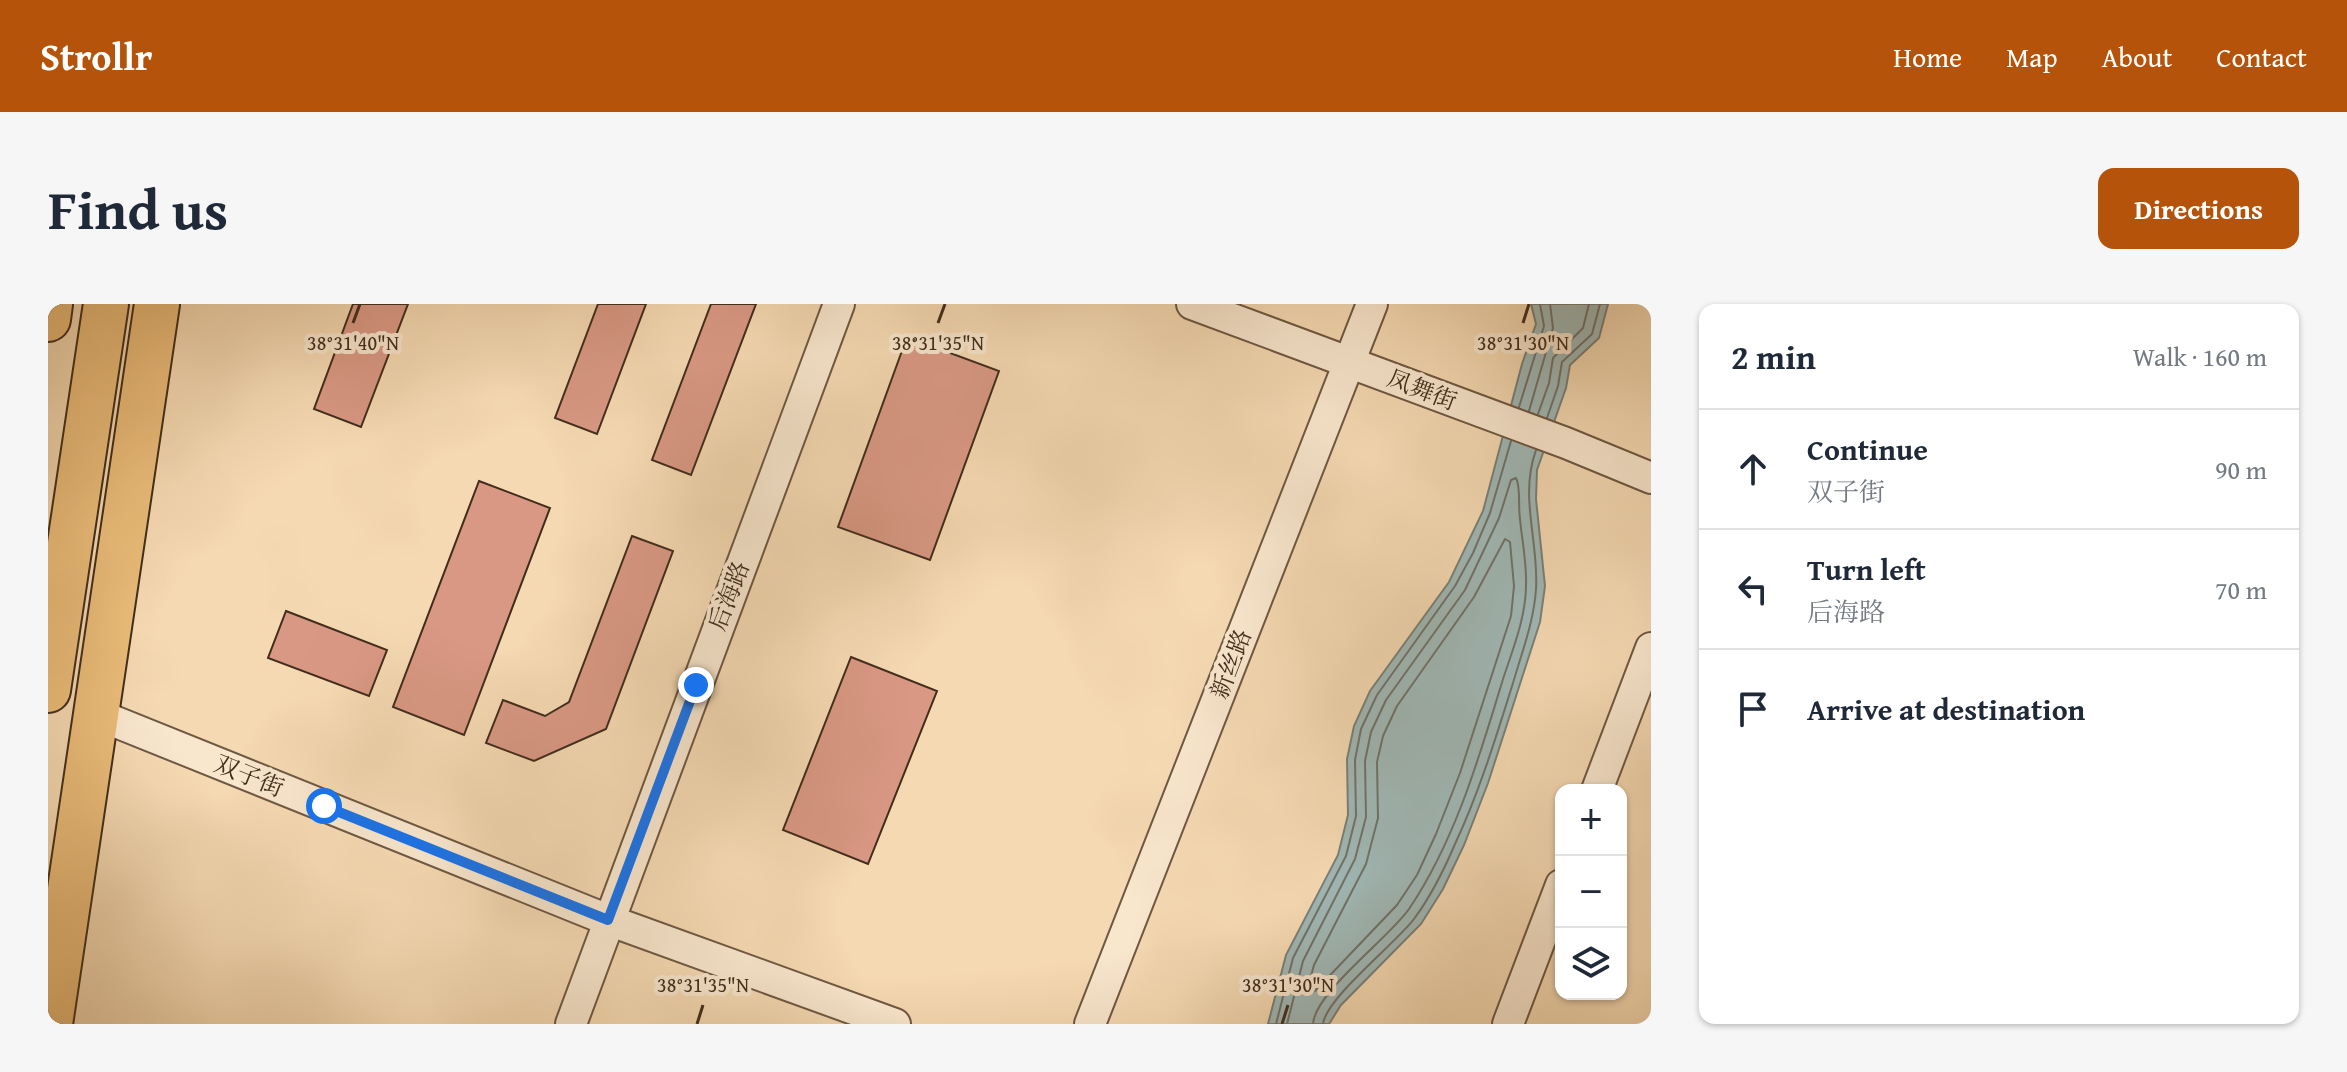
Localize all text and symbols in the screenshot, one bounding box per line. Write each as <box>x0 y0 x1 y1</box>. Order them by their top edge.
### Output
text: Strollr <box>40 28 152 84</box>
text: Home <box>1893 36 1962 77</box>
text: Map <box>2006 36 2058 77</box>
text: About <box>2102 36 2172 77</box>
text: Contact <box>2216 36 2307 77</box>
text: Find us <box>48 167 228 250</box>
button: Directions <box>2098 168 2299 249</box>
text: 38°31'40"N <box>307 328 399 357</box>
text: 38°31'35"N <box>892 328 984 357</box>
text: 38°31'30"N <box>1477 328 1569 357</box>
text: 2 min <box>1731 332 1816 381</box>
text: Walk · 160 m <box>2133 337 2267 376</box>
street label: 凤舞街 <box>1382 360 1462 419</box>
text: Continue <box>1807 427 1928 471</box>
icon: ahead <box>1731 447 1775 491</box>
text: 90 m <box>2215 450 2267 489</box>
text: 双子街 <box>1807 472 1885 511</box>
text: Turn left <box>1807 547 1926 591</box>
street label: 后海路 <box>699 556 758 636</box>
icon: left <box>1731 567 1775 611</box>
text: 70 m <box>2215 570 2267 609</box>
text: 后海路 <box>1807 592 1885 631</box>
street label: 新丝路 <box>1201 624 1260 704</box>
route end <box>678 667 714 703</box>
icon: arrive <box>1731 687 1775 731</box>
text: Arrive at destination <box>1807 687 2085 731</box>
street label: 双子街 <box>209 746 289 805</box>
map controls <box>1555 784 1627 1000</box>
button: + <box>1555 784 1627 856</box>
route start <box>306 788 342 824</box>
button: − <box>1555 856 1627 928</box>
button: layers <box>1555 928 1627 1000</box>
text: 38°31'35"N <box>657 970 749 999</box>
text: 38°31'30"N <box>1242 970 1334 999</box>

